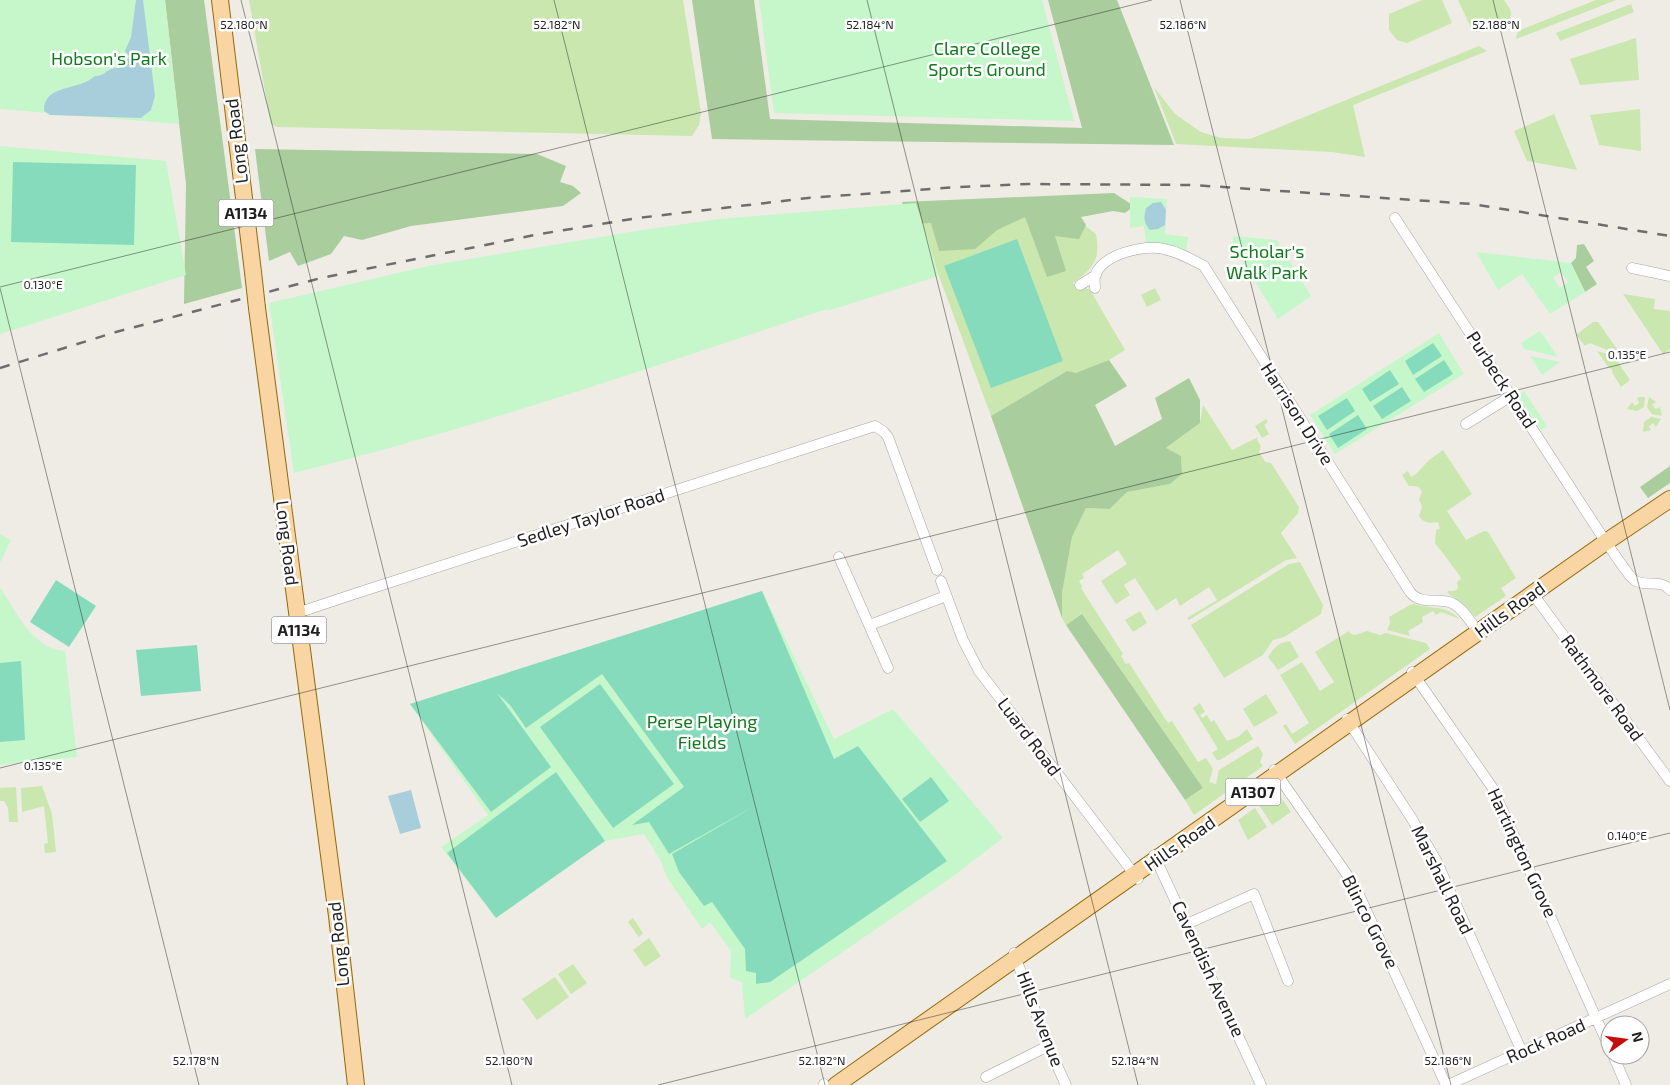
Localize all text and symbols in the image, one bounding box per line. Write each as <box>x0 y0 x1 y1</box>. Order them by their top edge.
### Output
text: 52.180°N <box>220 17 268 31</box>
text: 52.182°N <box>533 17 581 31</box>
text: 52.184°N <box>846 17 894 31</box>
text: 52.186°N <box>1159 17 1207 31</box>
text: 52.188°N <box>1472 17 1520 31</box>
park label: Clare College Sports Ground <box>928 37 1046 80</box>
park label: Hobson's Park <box>51 47 167 69</box>
street label: Long Road <box>220 97 252 185</box>
road number: A1134 <box>218 200 274 227</box>
park label: Scholar's Walk Park <box>1226 240 1308 283</box>
text: 0.130°E <box>23 277 63 291</box>
street label: Purbeck Road <box>1462 327 1541 432</box>
text: 0.135°E <box>1608 347 1646 361</box>
street label: Harrison Drive <box>1257 358 1339 469</box>
street label: Sedley Taylor Road <box>514 483 667 551</box>
street label: Long Road <box>272 499 304 587</box>
street label: Hills Road <box>1470 576 1549 642</box>
road number: A1134 <box>272 616 326 644</box>
street label: Rathmore Road <box>1557 630 1649 745</box>
street label: Luard Road <box>993 693 1066 780</box>
park label: Perse Playing Fields <box>647 710 757 753</box>
text: 0.135°E <box>24 758 62 772</box>
road number: A1307 <box>1226 779 1280 806</box>
street label: Hartington Grove <box>1483 784 1562 921</box>
street label: Hills Road <box>1140 811 1219 876</box>
street label: Marshall Road <box>1407 822 1479 937</box>
text: 0.140°E <box>1607 828 1647 842</box>
street label: Blinco Grove <box>1338 871 1404 972</box>
street label: Cavendish Avenue <box>1168 897 1250 1040</box>
street label: Long Road <box>323 900 353 988</box>
street label: Hills Avenue <box>1013 968 1069 1069</box>
street label: Rock Road <box>1503 1013 1589 1067</box>
north arrow <box>1600 1015 1650 1065</box>
text: N <box>1629 1030 1648 1044</box>
text: 52.178°N <box>173 1053 219 1067</box>
text: 52.180°N <box>485 1053 533 1067</box>
text: 52.182°N <box>798 1053 846 1067</box>
text: 52.184°N <box>1111 1053 1159 1067</box>
text: 52.186°N <box>1424 1053 1472 1067</box>

